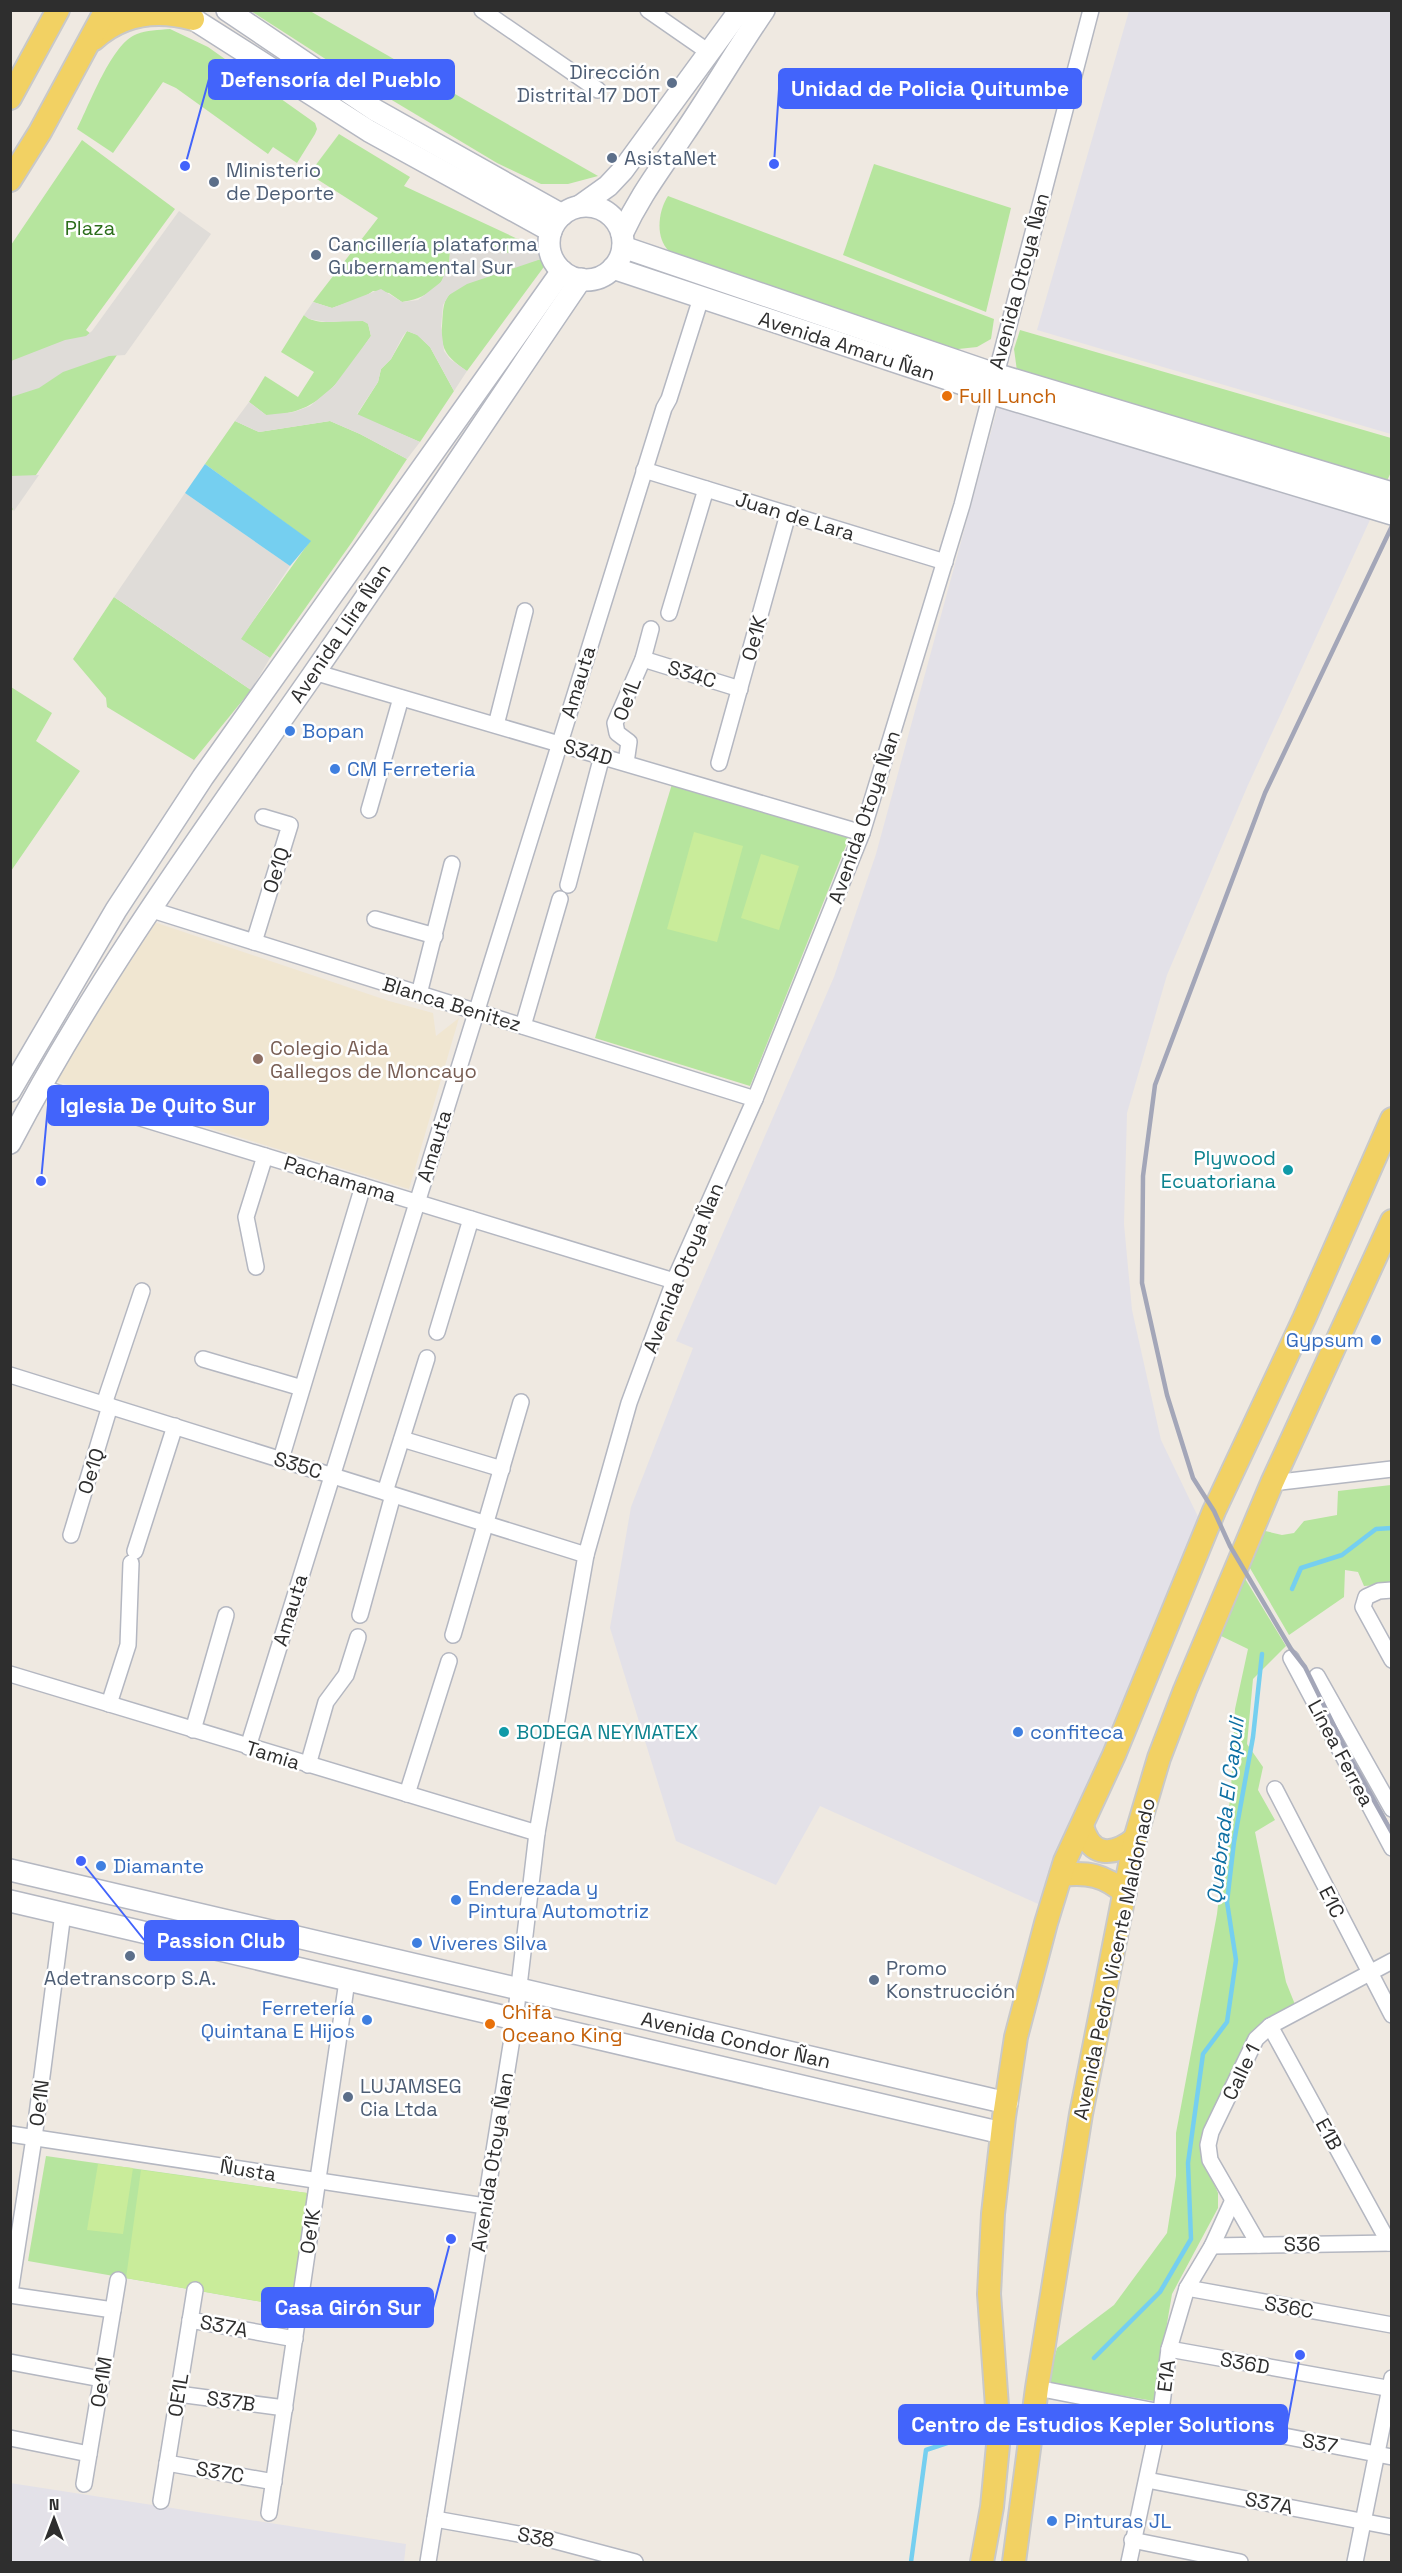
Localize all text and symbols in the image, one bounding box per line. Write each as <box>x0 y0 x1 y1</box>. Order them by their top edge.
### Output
place label: Dirección Distrital 17 DOT <box>517 59 660 108</box>
callout: Defensoría del Pueblo <box>209 60 454 99</box>
text: Defensoría del Pueblo <box>221 66 441 93</box>
callout: Unidad de Policia Quitumbe <box>779 69 1081 108</box>
text: Unidad de Policia Quitumbe <box>791 75 1069 102</box>
marker: Dirección Distrital 17 DOT <box>665 76 679 90</box>
place label: AsistaNet <box>624 145 717 171</box>
marker: AsistaNet <box>605 151 619 165</box>
place label: Ministerio de Deporte <box>226 157 334 206</box>
marker: Ministerio de Deporte <box>207 175 221 189</box>
street label: Avenida Otoya Ñan <box>983 190 1055 372</box>
park label: Plaza <box>65 215 115 241</box>
place label: Cancillería plataforma Gubernamental Sur <box>328 231 538 280</box>
marker: Cancillería plataforma Gubernamental Sur <box>309 248 323 262</box>
street label: Avenida Amaru Ñan <box>755 305 939 387</box>
place label: Full Lunch <box>959 383 1057 409</box>
marker: Full Lunch <box>940 389 954 403</box>
street label: Juan de Lara <box>732 486 858 546</box>
street label: Avenida Llira Ñan <box>284 558 396 708</box>
street label: Oe1K <box>736 613 772 663</box>
street label: Amauta <box>555 643 601 721</box>
street label: S34C <box>664 654 720 694</box>
street label: Oe1L <box>607 673 647 724</box>
place label: Bopan <box>302 718 364 744</box>
marker: Bopan <box>283 724 297 738</box>
street label: Avenida Otoya Ñan <box>822 727 906 907</box>
street label: S34D <box>560 733 616 771</box>
place label: CM Ferreteria <box>347 756 476 782</box>
marker: CM Ferreteria <box>328 762 342 776</box>
street label: Oe1Q <box>257 844 295 896</box>
street label: Blanca Benitez <box>380 971 524 1037</box>
place label: Colegio Aida Gallegos de Moncayo <box>270 1035 477 1084</box>
marker: Colegio Aida Gallegos de Moncayo <box>251 1052 265 1066</box>
callout: Iglesia De Quito Sur <box>48 1086 268 1125</box>
text: Iglesia De Quito Sur <box>60 1092 256 1119</box>
street label: Amauta <box>411 1107 457 1185</box>
place label: Plywood Ecuatoriana <box>1161 1145 1276 1194</box>
street label: Pachamama <box>281 1150 399 1208</box>
marker: Plywood Ecuatoriana <box>1281 1163 1295 1177</box>
street label: Avenida Otoya Ñan <box>637 1179 729 1357</box>
place label: Gypsum <box>1286 1327 1364 1353</box>
marker: Gypsum <box>1369 1333 1383 1347</box>
street label: Oe1Q <box>72 1445 110 1497</box>
street label: S35C <box>271 1445 325 1485</box>
street label: Amauta <box>267 1571 313 1649</box>
street label: Línea Ferrea <box>1302 1695 1380 1811</box>
water label: Quebrada El Capuli <box>1200 1713 1250 1906</box>
place label: BODEGA NEYMATEX <box>516 1719 698 1745</box>
place label: confiteca <box>1030 1719 1124 1745</box>
marker: BODEGA NEYMATEX <box>497 1725 511 1739</box>
marker: confiteca <box>1011 1725 1025 1739</box>
street label: Tamia <box>243 1735 303 1775</box>
street label: Avenida Pedro Vicente Maldonado <box>1067 1796 1161 2122</box>
place label: Diamante <box>113 1853 204 1879</box>
marker: Diamante <box>94 1859 108 1873</box>
place label: Enderezada y Pintura Automotriz <box>468 1875 649 1924</box>
street label: E1C <box>1313 1882 1351 1922</box>
marker: Enderezada y Pintura Automotriz <box>449 1893 463 1907</box>
callout: Passion Club <box>145 1921 298 1960</box>
text: Passion Club <box>157 1927 285 1954</box>
place label: Viveres Silva <box>429 1930 547 1956</box>
marker: Viveres Silva <box>410 1936 424 1950</box>
marker: Adetranscorp S.A. <box>123 1949 137 1963</box>
place label: Promo Konstrucción <box>886 1955 1015 2004</box>
place label: Adetranscorp S.A. <box>44 1965 216 1991</box>
marker: Promo Konstrucción <box>867 1973 881 1987</box>
place label: Ferretería Quintana E Hijos <box>201 1995 355 2044</box>
place label: Chifa Oceano King <box>502 1999 623 2048</box>
street label: Avenida Condor Ñan <box>639 2006 833 2074</box>
marker: Ferretería Quintana E Hijos <box>360 2013 374 2027</box>
marker: Chifa Oceano King <box>483 2017 497 2031</box>
street label: Calle 1 <box>1216 2040 1266 2104</box>
street label: Avenida Otoya Ñan <box>465 2070 519 2254</box>
place label: LUJAMSEG Cia Ltda <box>360 2073 462 2122</box>
street label: Oe1N <box>23 2078 55 2128</box>
marker: LUJAMSEG Cia Ltda <box>341 2090 355 2104</box>
street label: E1B <box>1310 2113 1348 2155</box>
street label: Ñusta <box>218 2153 278 2187</box>
street label: Oe1K <box>294 2207 326 2255</box>
street label: S36 <box>1283 2231 1321 2257</box>
callout: Casa Girón Sur <box>262 2288 433 2327</box>
street label: S36C <box>1262 2290 1316 2324</box>
text: Casa Girón Sur <box>275 2294 421 2321</box>
street label: S37A <box>198 2309 251 2343</box>
street label: S36D <box>1218 2346 1272 2380</box>
street label: Oe1M <box>84 2355 118 2409</box>
street label: E1A <box>1151 2358 1181 2394</box>
street label: OE1L <box>162 2371 194 2419</box>
street label: S37B <box>205 2385 257 2417</box>
callout: Centro de Estudios Kepler Solutions <box>899 2405 1287 2444</box>
text: Centro de Estudios Kepler Solutions <box>911 2411 1275 2438</box>
street label: S37 <box>1300 2427 1340 2459</box>
street label: S37C <box>194 2455 246 2489</box>
street label: S37A <box>1243 2486 1296 2520</box>
north arrow <box>24 2489 84 2549</box>
text: N <box>49 2494 59 2515</box>
place label: Pinturas JL <box>1064 2508 1172 2534</box>
marker: Pinturas JL <box>1045 2514 1059 2528</box>
street label: S38 <box>515 2521 557 2553</box>

